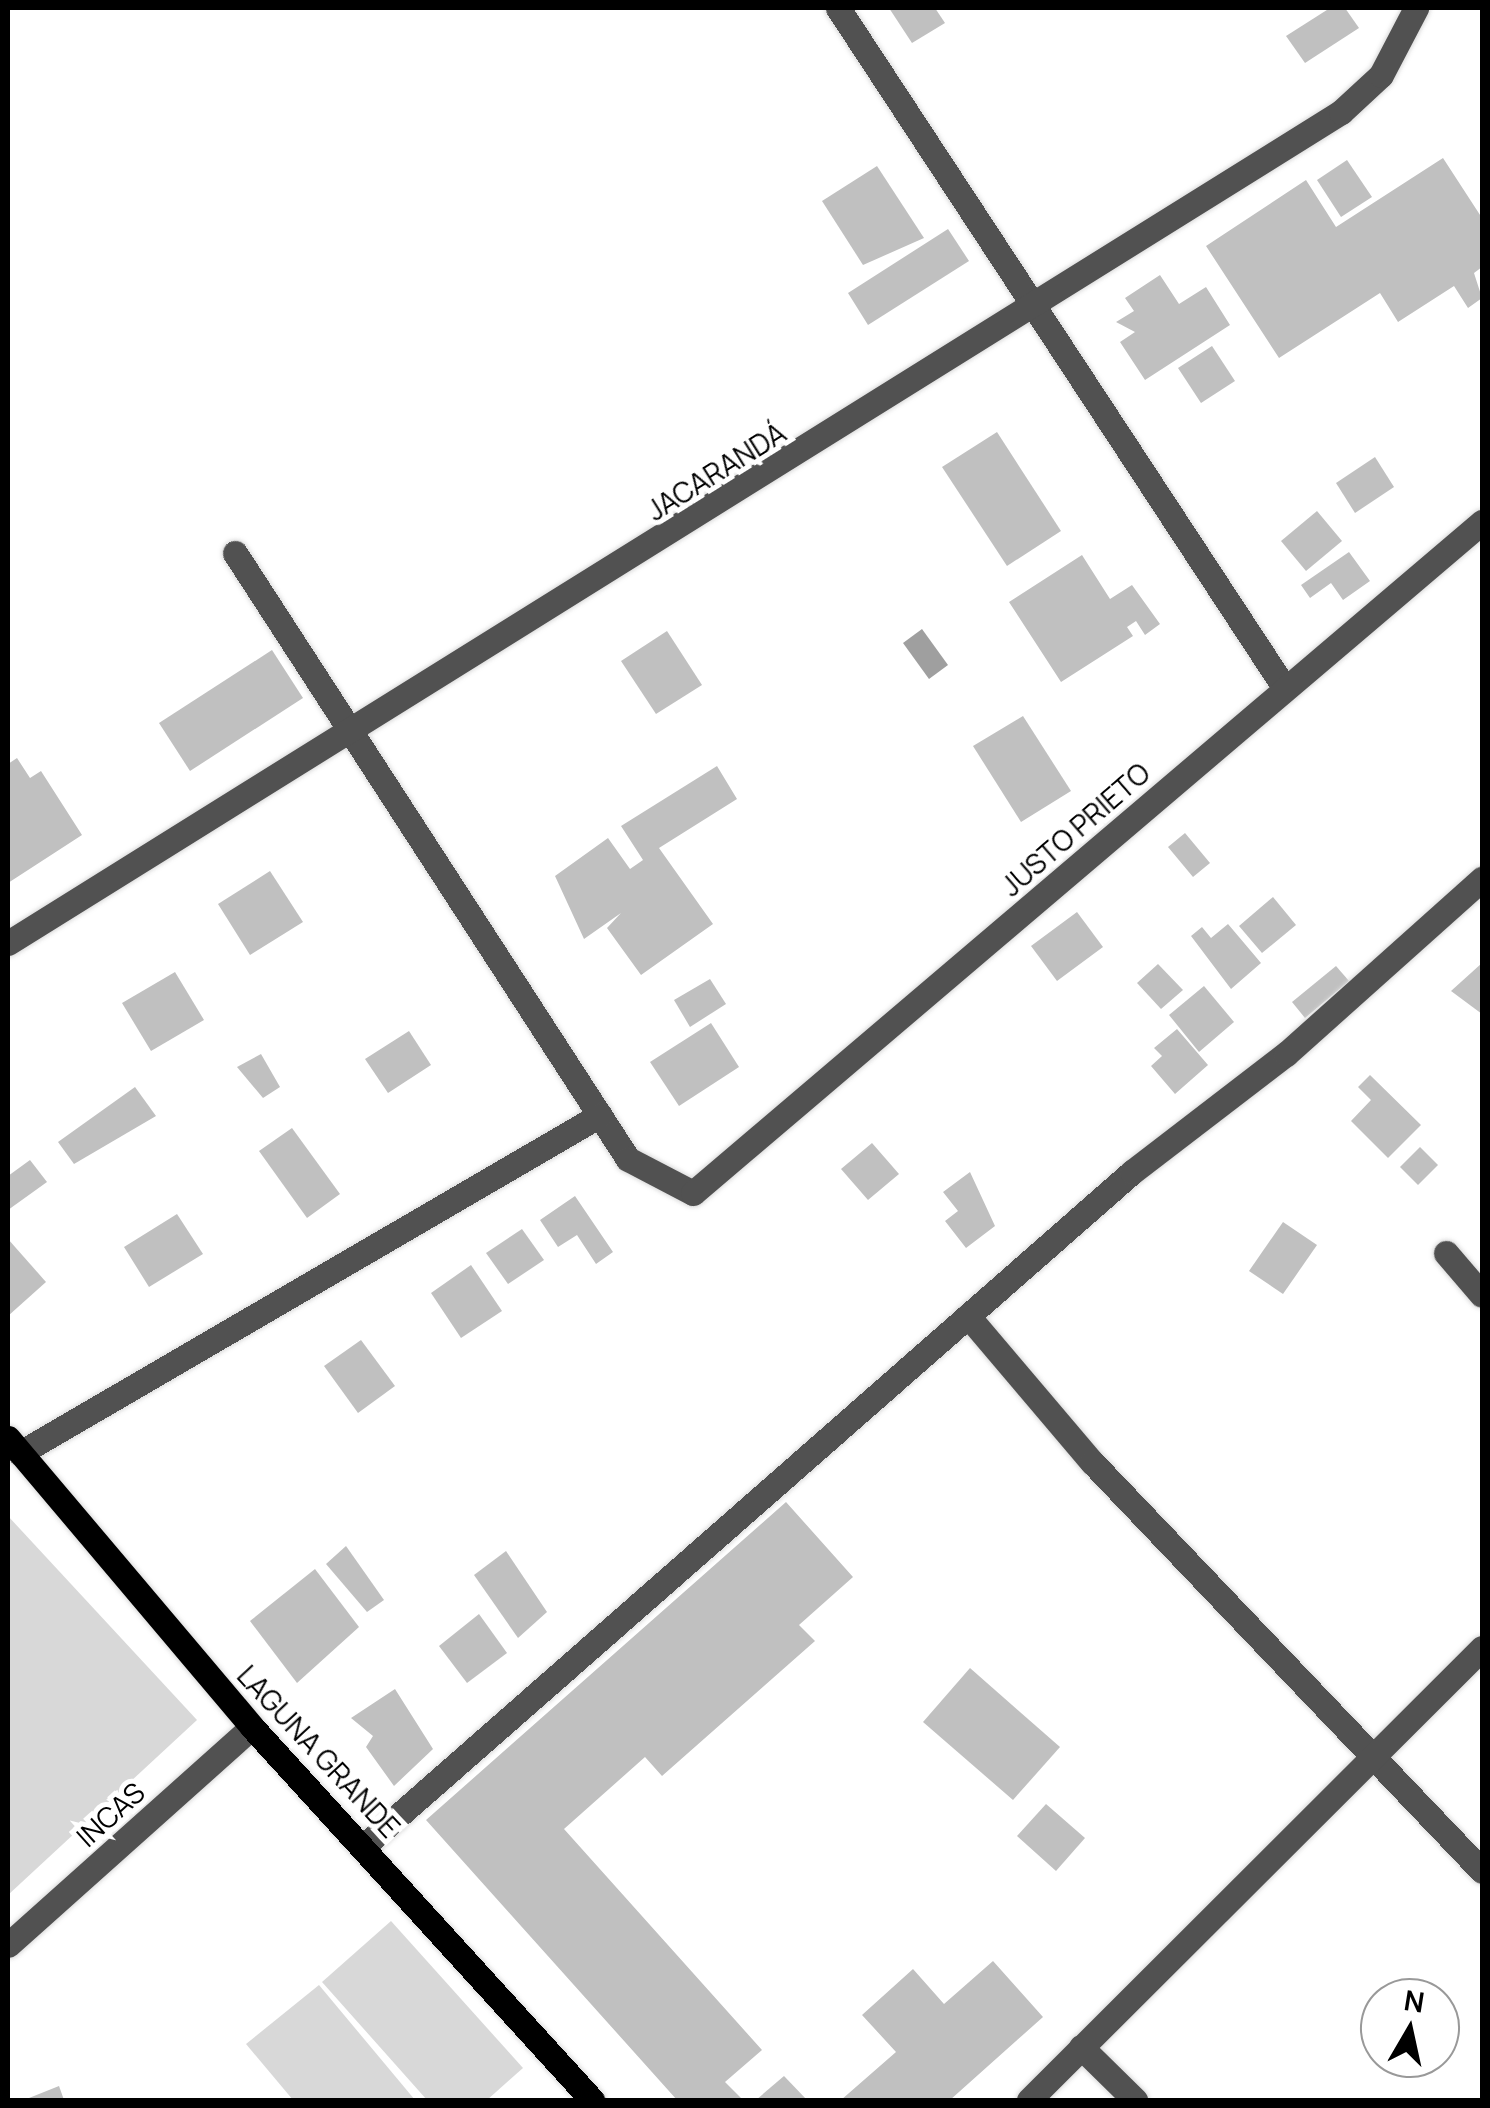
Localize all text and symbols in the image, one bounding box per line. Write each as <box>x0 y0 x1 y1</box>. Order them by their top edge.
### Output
street label: JACARANDÁ <box>640 415 792 527</box>
street label: JUSTO PRIETO <box>994 755 1156 903</box>
street label: LAGUNA GRANDE <box>231 1658 407 1844</box>
street label: INCAS <box>69 1775 151 1853</box>
north arrow <box>1360 1978 1460 2078</box>
text: N <box>1401 1980 1427 2021</box>

